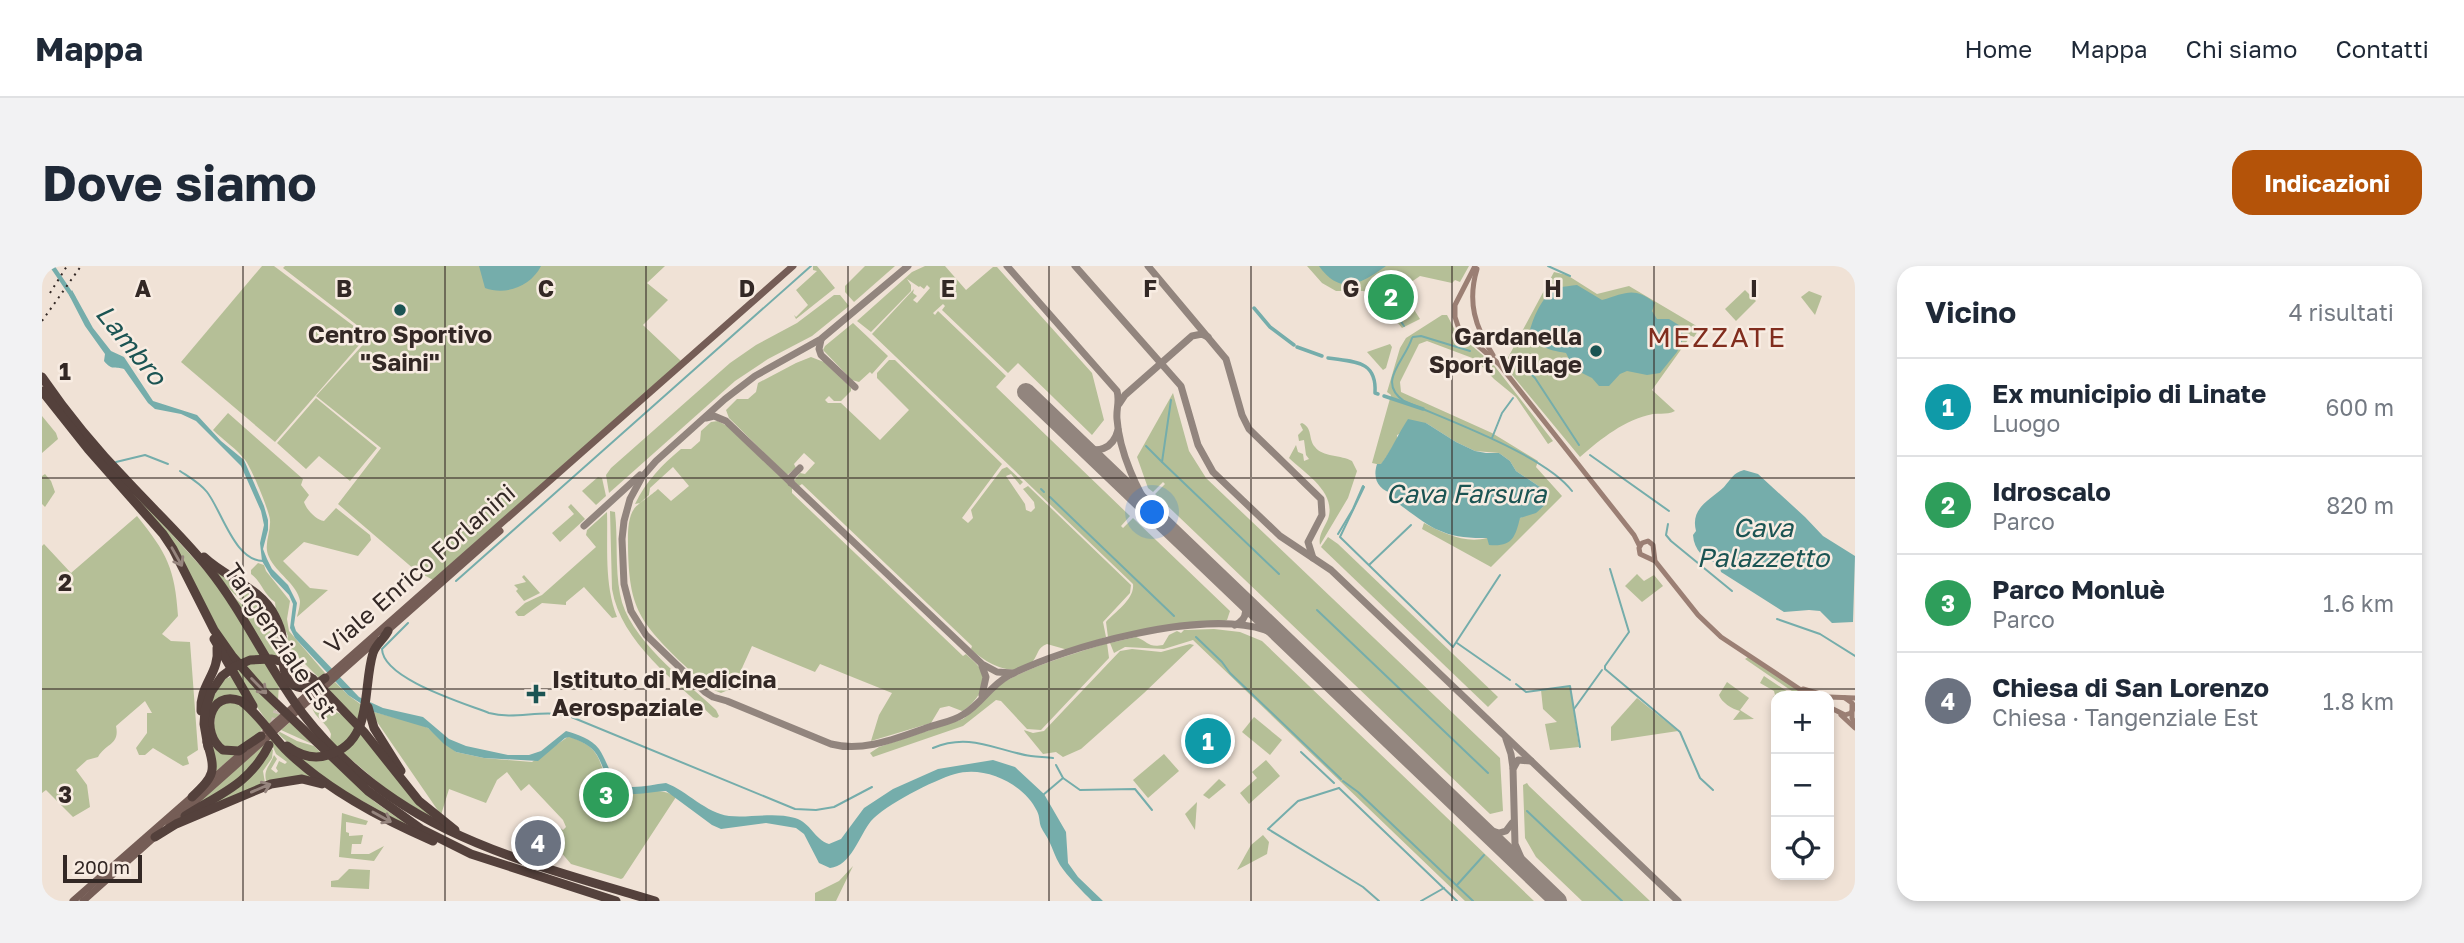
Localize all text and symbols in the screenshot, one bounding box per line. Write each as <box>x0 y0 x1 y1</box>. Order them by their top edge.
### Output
text: Mappa <box>35 29 143 68</box>
text: Home <box>1964 34 2032 63</box>
text: Mappa <box>2070 34 2148 63</box>
text: Chi siamo <box>2186 34 2297 63</box>
text: Contatti <box>2335 34 2429 63</box>
button: Indicazioni <box>2232 150 2422 215</box>
text: Dove siamo <box>42 153 317 212</box>
pin: 2 <box>1368 271 1414 323</box>
text: A <box>135 274 152 302</box>
text: B <box>336 274 352 302</box>
text: C <box>538 274 554 302</box>
text: D <box>739 274 755 302</box>
text: E <box>941 274 955 302</box>
text: F <box>1143 274 1157 302</box>
text: G <box>1343 274 1359 302</box>
text: H <box>1544 274 1562 302</box>
text: I <box>1750 274 1758 302</box>
text: Vicino <box>1925 294 2016 330</box>
water label: Lambro <box>90 298 174 392</box>
text: 4 risultati <box>2289 298 2394 326</box>
marker: Centro Sportivo "Saini" <box>392 302 408 318</box>
place label: Centro Sportivo "Saini" <box>308 319 492 376</box>
district label: MEZZATE <box>1647 320 1787 353</box>
place label: Gardanella Sport Village <box>1429 321 1582 378</box>
marker: Gardanella Sport Village <box>1588 343 1604 359</box>
text: 1 <box>59 357 71 385</box>
text: Ex municipio di Linate <box>1992 378 2266 409</box>
text: 1 <box>1942 393 1954 421</box>
text: 600 m <box>2325 393 2394 421</box>
text: Luogo <box>1992 409 2060 437</box>
text: Idroscalo <box>1992 476 2111 507</box>
street label: Viale Enrico Forlanini <box>318 477 520 659</box>
water label: Cava Farsura <box>1386 478 1548 509</box>
text: 2 <box>1941 491 1955 519</box>
text: 820 m <box>2326 491 2394 519</box>
your location <box>1135 495 1169 529</box>
text: Parco <box>1992 507 2055 535</box>
water label: Cava Palazzetto <box>1697 512 1831 573</box>
one-way arrow <box>170 547 184 567</box>
street label: Tangenziale Est <box>219 557 344 723</box>
text: 2 <box>58 568 72 596</box>
text: Parco Monluè <box>1992 574 2165 605</box>
text: 3 <box>1941 589 1955 617</box>
text: 1.6 km <box>2323 589 2394 617</box>
text: Parco <box>1992 605 2055 633</box>
place label: Istituto di Medicina Aerospaziale <box>552 664 777 721</box>
text: Chiesa di San Lorenzo <box>1992 672 2269 703</box>
one-way arrow <box>251 677 268 694</box>
marker: Istituto di Medicina Aerospaziale <box>526 684 546 704</box>
text: 4 <box>1941 687 1955 715</box>
text: 1.8 km <box>2323 687 2394 715</box>
map controls <box>1771 691 1834 880</box>
button: + <box>1771 691 1834 754</box>
text: Chiesa · Tangenziale Est <box>1992 703 2258 731</box>
pin: 1 <box>1185 715 1231 767</box>
button: − <box>1771 754 1834 817</box>
pin: 3 <box>583 769 629 821</box>
text: 3 <box>58 780 72 808</box>
one-way arrow <box>250 781 272 794</box>
one-way arrow <box>371 810 392 824</box>
pin: 4 <box>515 817 561 869</box>
button: locate <box>1771 817 1834 880</box>
scale bar <box>63 852 142 884</box>
text: 200 m <box>74 855 130 878</box>

